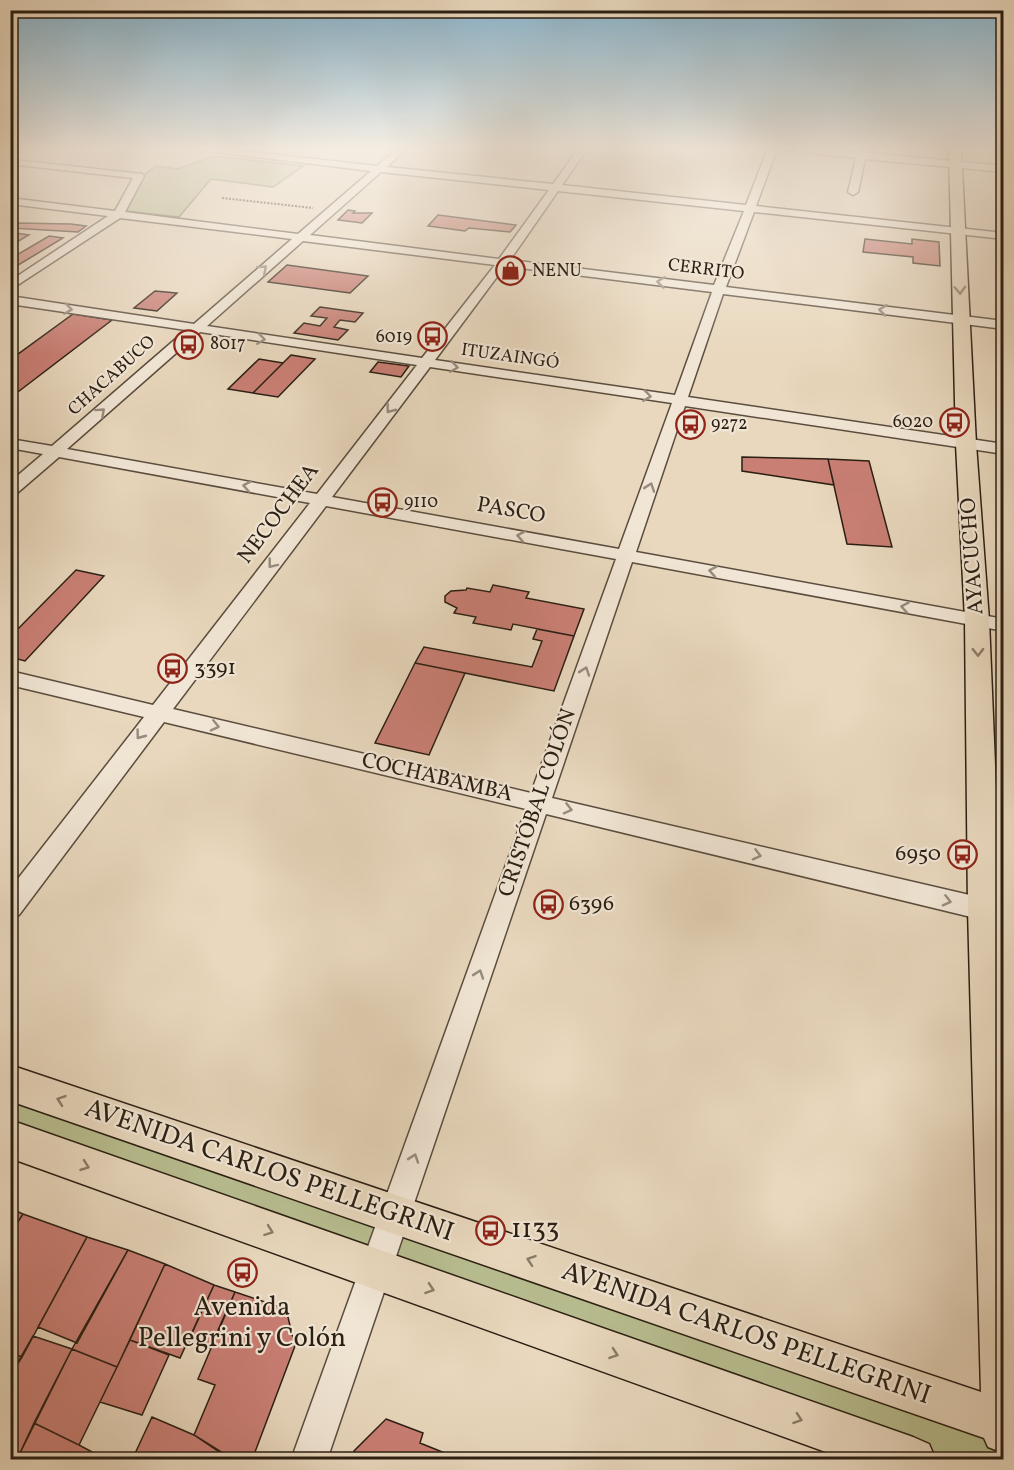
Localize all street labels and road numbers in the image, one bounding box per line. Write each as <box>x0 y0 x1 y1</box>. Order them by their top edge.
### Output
street label: CERRITO <box>666 253 746 287</box>
street label: CHACABUCO <box>63 330 161 422</box>
street label: ITUZAINGÓ <box>459 338 561 376</box>
street label: NECOCHEA <box>231 457 327 571</box>
street label: PASCO <box>474 490 548 532</box>
street label: AYACUCHO <box>953 496 993 616</box>
street label: CRISTÓBAL COLÓN <box>491 705 585 901</box>
street label: COCHABAMBA <box>358 746 516 810</box>
street label: AVENIDA CARLOS PELLEGRINI <box>79 1090 459 1252</box>
street label: AVENIDA CARLOS PELLEGRINI <box>556 1253 936 1415</box>

